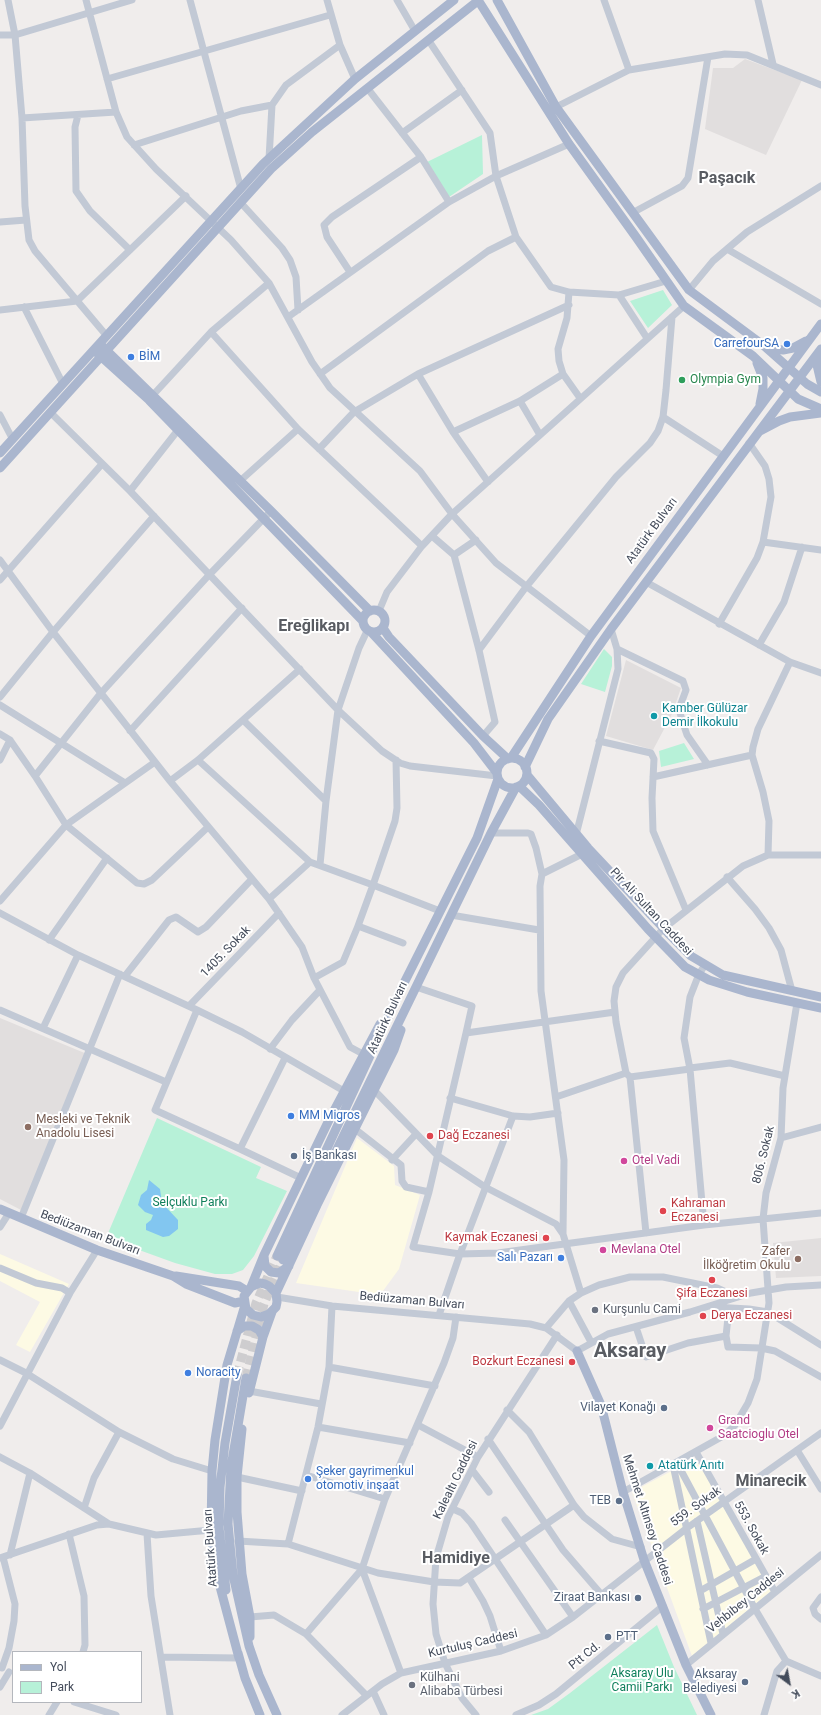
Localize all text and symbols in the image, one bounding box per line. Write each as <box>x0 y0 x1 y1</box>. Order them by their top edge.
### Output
district label: Paşacık <box>699 169 755 189</box>
place label: CarrefourSA <box>714 337 779 351</box>
marker: CarrefourSA <box>782 339 792 349</box>
place label: BİM <box>139 350 160 364</box>
marker: BİM <box>126 352 136 362</box>
place label: Olympia Gym <box>690 373 761 387</box>
marker: Olympia Gym <box>677 375 687 385</box>
street label: Atatürk Bulvarı <box>623 495 681 567</box>
district label: Ereğlikapı <box>278 617 350 637</box>
place label: Kamber Gülüzar Demir İlkokulu <box>662 702 748 730</box>
marker: Kamber Gülüzar Demir İlkokulu <box>649 711 659 721</box>
street label: Pir Ali Sultan Caddesi <box>607 865 695 959</box>
street label: 1405. Sokak <box>198 923 254 981</box>
street label: Atatürk Bulvarı <box>365 980 411 1056</box>
place label: MM Migros <box>299 1109 360 1123</box>
marker: MM Migros <box>286 1111 296 1121</box>
place label: Mesleki ve Teknik Anadolu Lisesi <box>36 1113 130 1141</box>
marker: Mesleki ve Teknik Anadolu Lisesi <box>23 1122 33 1132</box>
street label: 806. Sokak <box>750 1125 778 1185</box>
place label: Dağ Eczanesi <box>438 1129 510 1143</box>
marker: Dağ Eczanesi <box>425 1131 435 1141</box>
place label: İş Bankası <box>302 1149 357 1163</box>
marker: İş Bankası <box>289 1151 299 1161</box>
place label: Otel Vadi <box>632 1154 680 1168</box>
marker: Otel Vadi <box>619 1156 629 1166</box>
park label: Selçuklu Parkı <box>152 1196 228 1210</box>
place label: Kahraman Eczanesi <box>671 1197 726 1225</box>
marker: Kahraman Eczanesi <box>658 1206 668 1216</box>
street label: Bediüzaman Bulvarı <box>38 1207 142 1259</box>
place label: Kaymak Eczanesi <box>445 1231 538 1245</box>
marker: Kaymak Eczanesi <box>541 1233 551 1243</box>
place label: Mevlana Otel <box>611 1243 681 1257</box>
marker: Mevlana Otel <box>598 1245 608 1255</box>
place label: Zafer İlköğretim Okulu <box>703 1245 790 1273</box>
place label: Salı Pazarı <box>497 1251 553 1265</box>
marker: Salı Pazarı <box>556 1253 566 1263</box>
marker: Zafer İlköğretim Okulu <box>793 1254 803 1264</box>
marker: Şifa Eczanesi <box>707 1275 717 1285</box>
place label: Şifa Eczanesi <box>676 1287 748 1301</box>
street label: Bediüzaman Bulvarı <box>359 1289 465 1313</box>
place label: Kurşunlu Cami <box>603 1303 681 1317</box>
marker: Kurşunlu Cami <box>590 1305 600 1315</box>
place label: Derya Eczanesi <box>711 1309 792 1323</box>
marker: Derya Eczanesi <box>698 1311 708 1321</box>
district label: Aksaray <box>594 1340 666 1364</box>
place label: Bozkurt Eczanesi <box>472 1355 564 1369</box>
marker: Bozkurt Eczanesi <box>567 1357 577 1367</box>
place label: Noracity <box>196 1366 241 1380</box>
marker: Noracity <box>183 1368 193 1378</box>
place label: Vilayet Konağı <box>580 1401 656 1415</box>
marker: Vilayet Konağı <box>659 1403 669 1413</box>
place label: Grand Saatcioglu Otel <box>718 1414 799 1442</box>
marker: Grand Saatcioglu Otel <box>705 1423 715 1433</box>
street label: Kalealtı Caddesi <box>431 1438 481 1522</box>
street label: Mehmet Altınsoy Caddesi <box>619 1453 675 1587</box>
place label: Atatürk Anıtı <box>658 1459 724 1473</box>
marker: Atatürk Anıtı <box>645 1461 655 1471</box>
place label: Şeker gayrimenkul otomotiv inşaat <box>316 1465 414 1493</box>
district label: Minarecik <box>735 1472 807 1492</box>
marker: Şeker gayrimenkul otomotiv inşaat <box>303 1474 313 1484</box>
street label: 559. Sokak <box>668 1484 724 1530</box>
place label: TEB <box>590 1494 611 1508</box>
marker: TEB <box>614 1496 624 1506</box>
street label: 553. Sokak <box>730 1499 772 1557</box>
street label: Atatürk Bulvarı <box>201 1509 221 1587</box>
district label: Hamidiye <box>422 1549 490 1569</box>
street label: Vehbibey Caddesi <box>705 1565 787 1637</box>
place label: Ziraat Bankası <box>554 1591 630 1605</box>
marker: Ziraat Bankası <box>633 1593 643 1603</box>
street label: Kurtuluş Caddesi <box>427 1627 519 1661</box>
place label: PTT <box>616 1630 638 1644</box>
marker: PTT <box>603 1632 613 1642</box>
street label: Ptt Cd. <box>566 1639 604 1673</box>
legend <box>12 1651 142 1703</box>
text: Yol <box>50 1660 67 1674</box>
north arrow <box>769 1663 809 1703</box>
park label: Aksaray Ulu Camii Parkı <box>611 1667 673 1695</box>
place label: Aksaray Belediyesi <box>683 1668 737 1696</box>
place label: Külhani Alibaba Türbesi <box>420 1671 503 1699</box>
marker: Aksaray Belediyesi <box>740 1677 750 1687</box>
text: Park <box>50 1680 74 1694</box>
marker: Külhani Alibaba Türbesi <box>407 1680 417 1690</box>
text: K <box>789 1686 802 1701</box>

